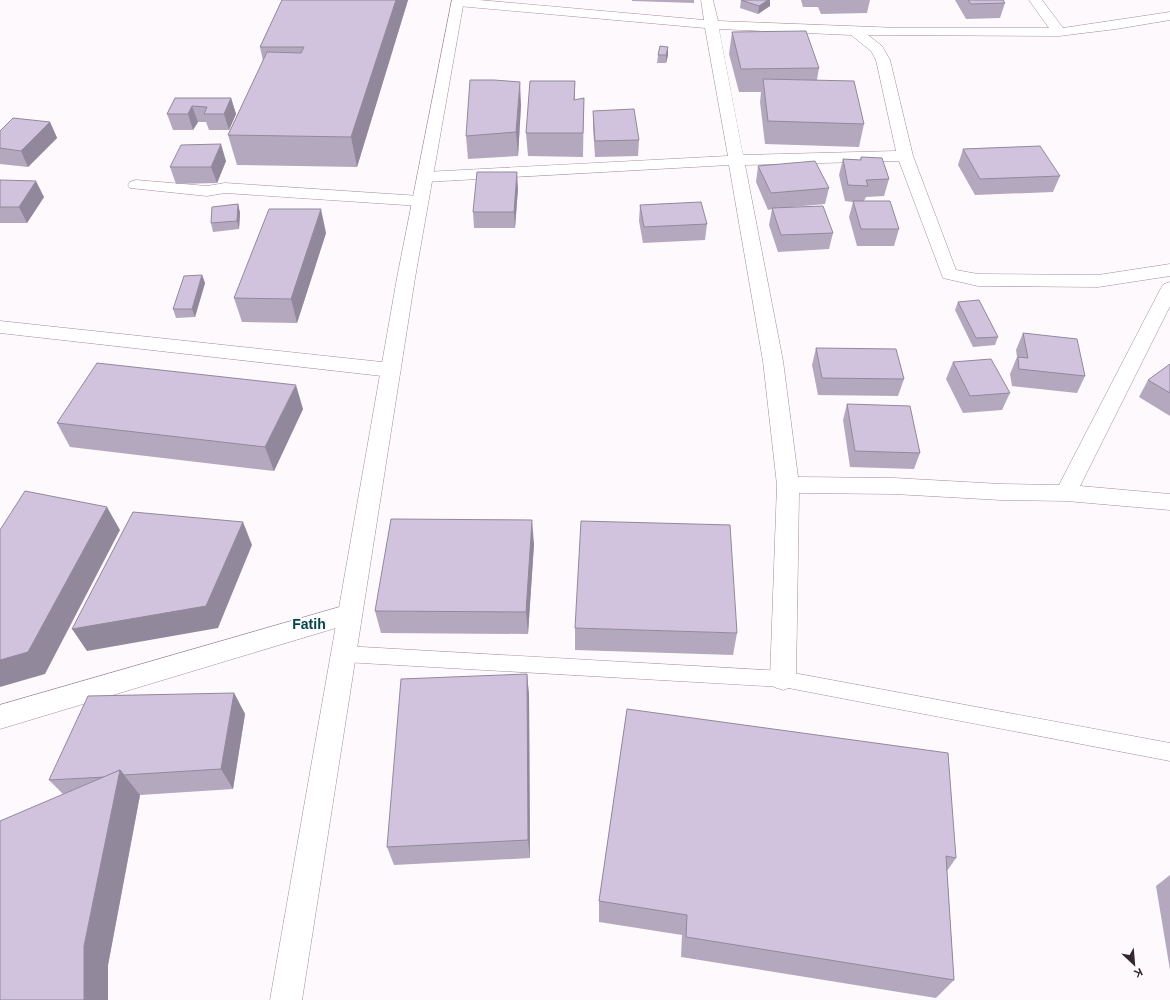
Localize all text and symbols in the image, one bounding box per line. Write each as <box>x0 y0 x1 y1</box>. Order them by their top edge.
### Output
district label: Fatih <box>292 616 326 632</box>
north arrow <box>1114 944 1154 984</box>
text: K <box>1132 966 1145 980</box>

